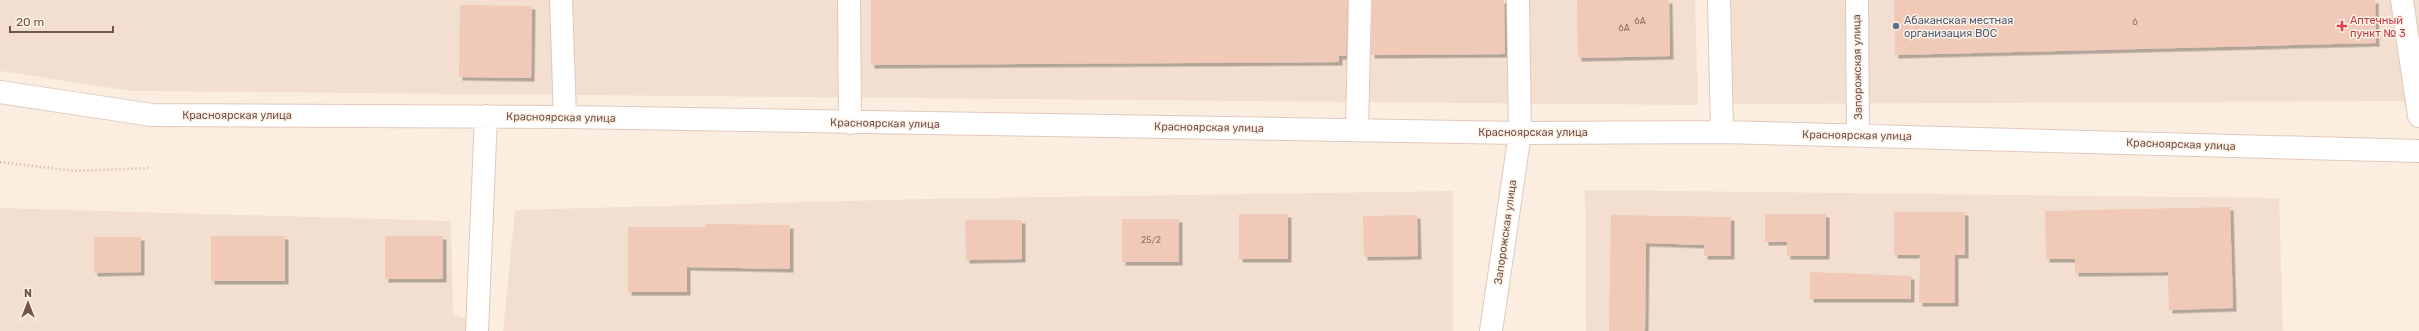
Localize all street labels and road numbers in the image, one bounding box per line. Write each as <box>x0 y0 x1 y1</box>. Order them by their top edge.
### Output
street label: Запорожская улица <box>1850 14 1865 120</box>
street label: Красноярская улица <box>182 109 292 122</box>
street label: Красноярская улица <box>506 110 616 125</box>
street label: Красноярская улица <box>830 116 940 131</box>
street label: Красноярская улица <box>1154 120 1264 135</box>
street label: Красноярская улица <box>1478 126 1588 139</box>
street label: Красноярская улица <box>1802 128 1912 143</box>
street label: Красноярская улица <box>2126 136 2236 153</box>
street label: Запорожская улица <box>1492 179 1519 285</box>

